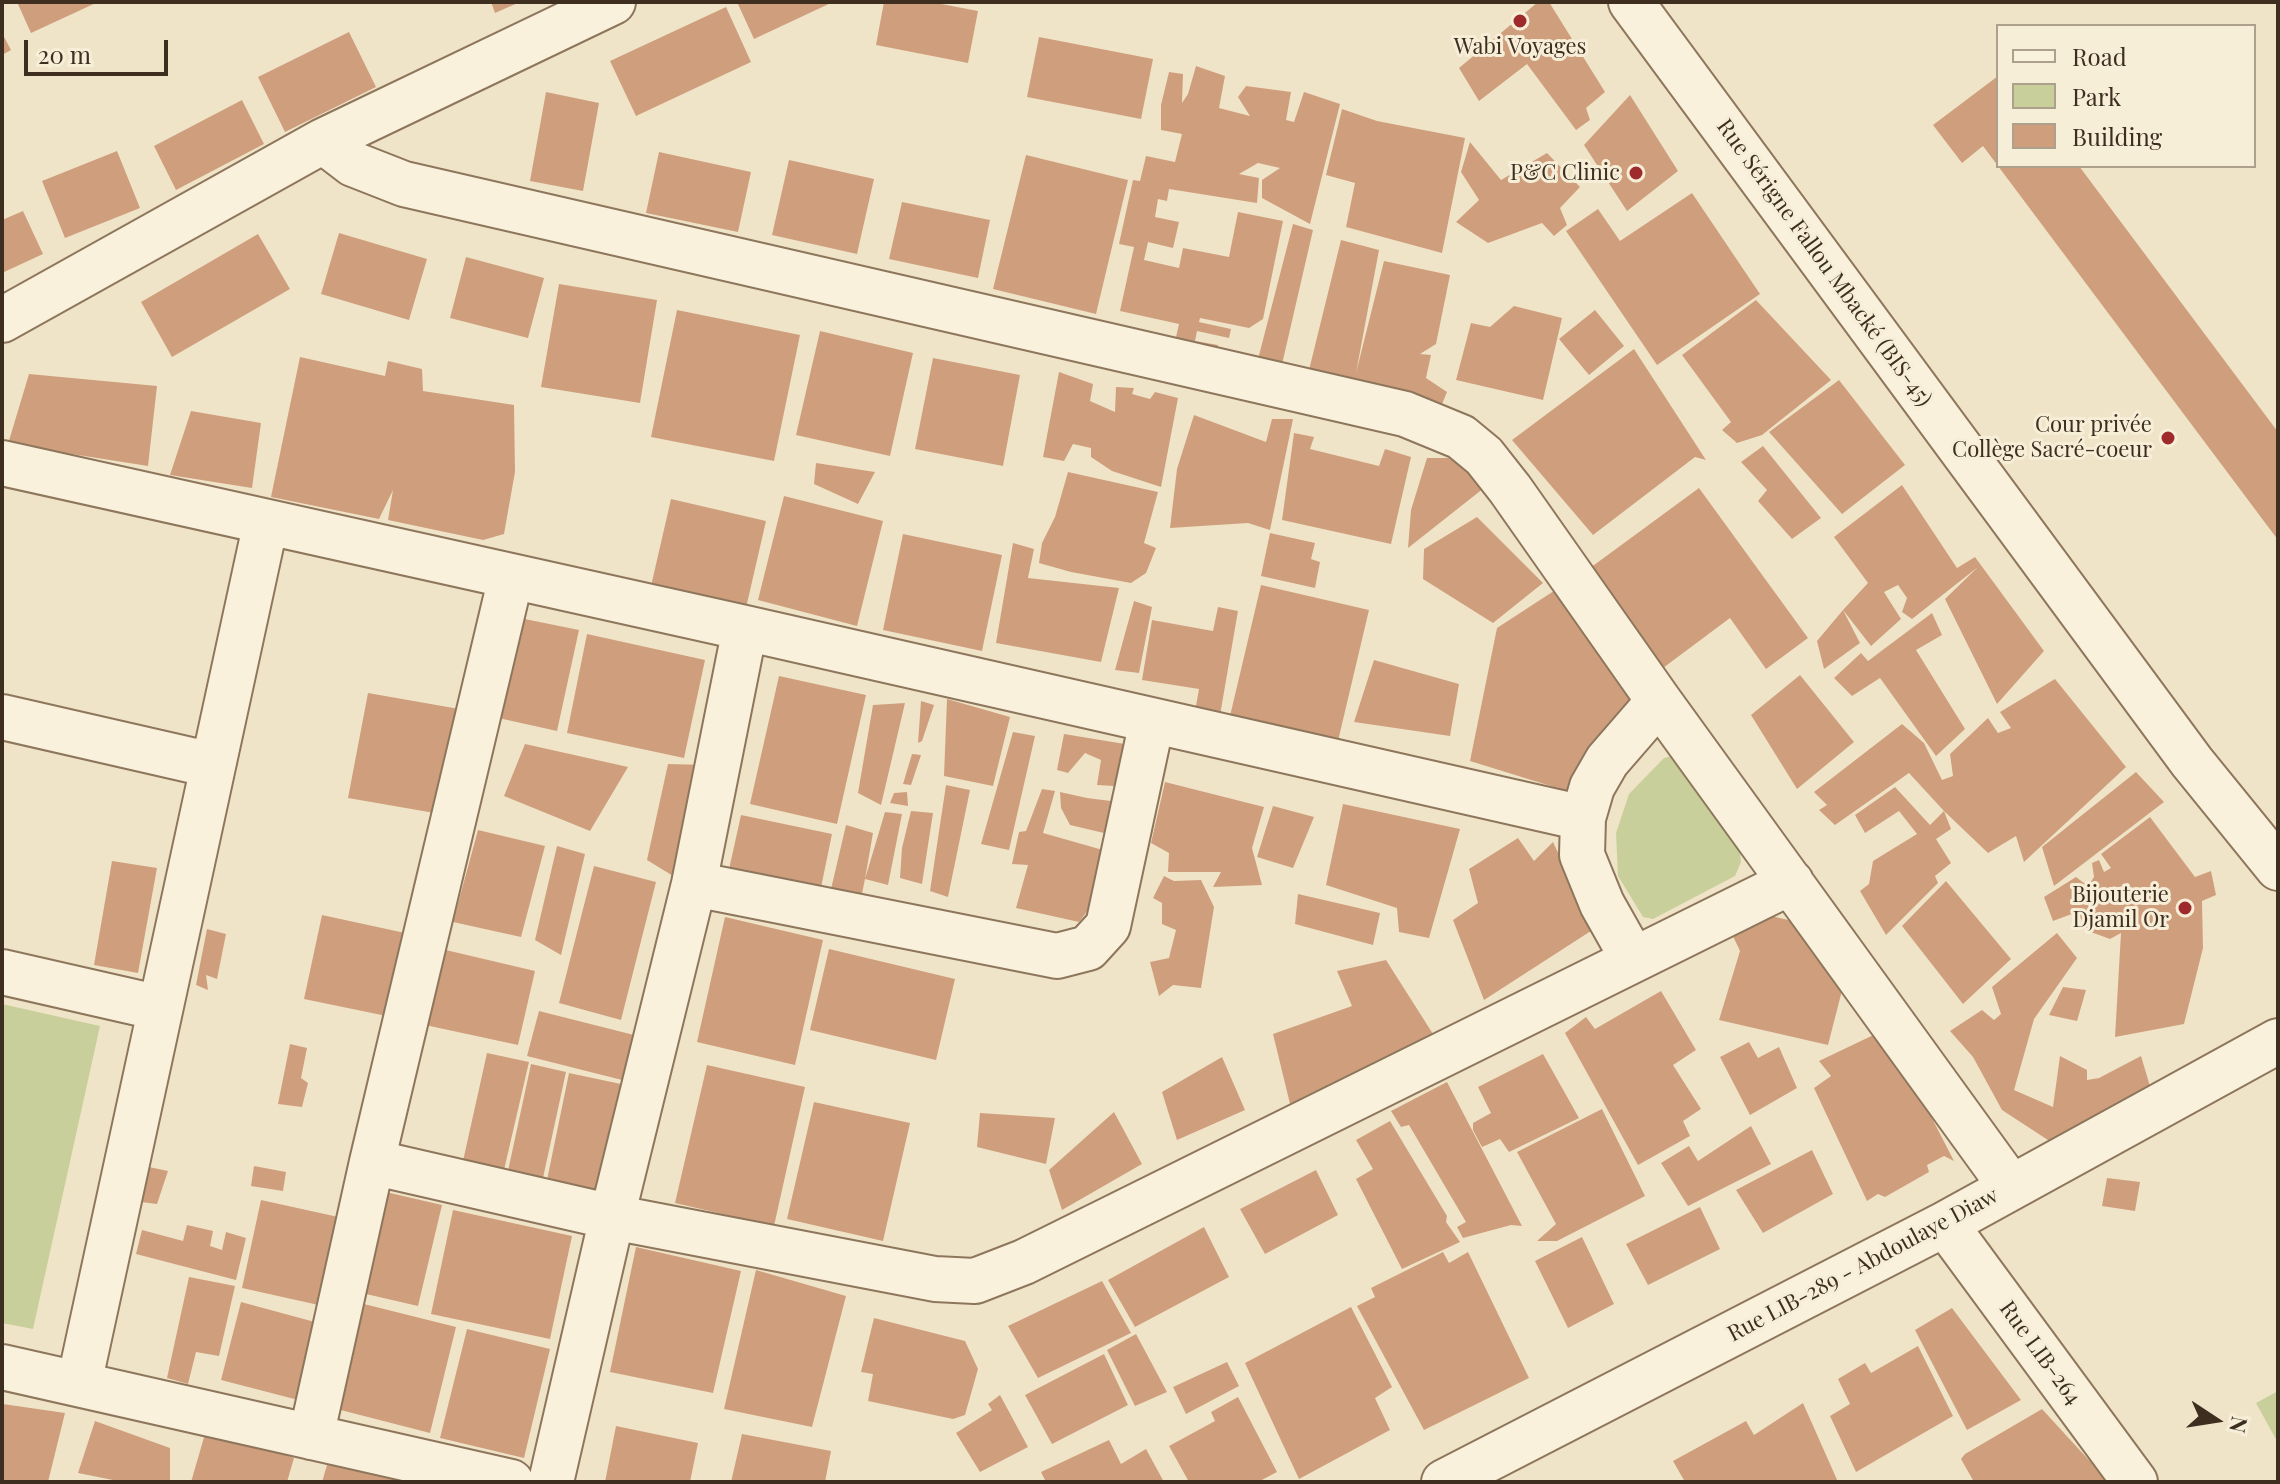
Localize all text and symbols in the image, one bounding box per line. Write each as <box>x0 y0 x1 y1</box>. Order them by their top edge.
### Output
marker: Wabi Voyages <box>1511 12 1529 30</box>
scale bar <box>28 24 172 74</box>
legend <box>1996 24 2256 168</box>
place label: Wabi Voyages <box>1454 34 1586 60</box>
text: 20 m <box>38 38 91 70</box>
text: Road <box>2072 40 2127 72</box>
text: Park <box>2072 80 2121 112</box>
street label: Rue Sérigne Fallou Mbacké (BIS-45) <box>1711 114 1937 412</box>
text: Building <box>2072 120 2162 152</box>
place label: P&C Clinic <box>1510 160 1620 186</box>
marker: P&C Clinic <box>1627 164 1645 182</box>
place label: Cour privée Collège Sacré-coeur <box>1952 412 2152 464</box>
marker: Cour privée Collège Sacré-coeur <box>2159 429 2177 447</box>
place label: Bijouterie Djamil Or <box>2072 882 2169 934</box>
marker: Bijouterie Djamil Or <box>2176 899 2194 917</box>
street label: Rue LIB-289 - Abdoulaye Diaw <box>1723 1182 2003 1348</box>
street label: Rue LIB-264 <box>1994 1296 2086 1410</box>
north arrow <box>2176 1380 2256 1460</box>
text: N <box>2223 1414 2256 1436</box>

